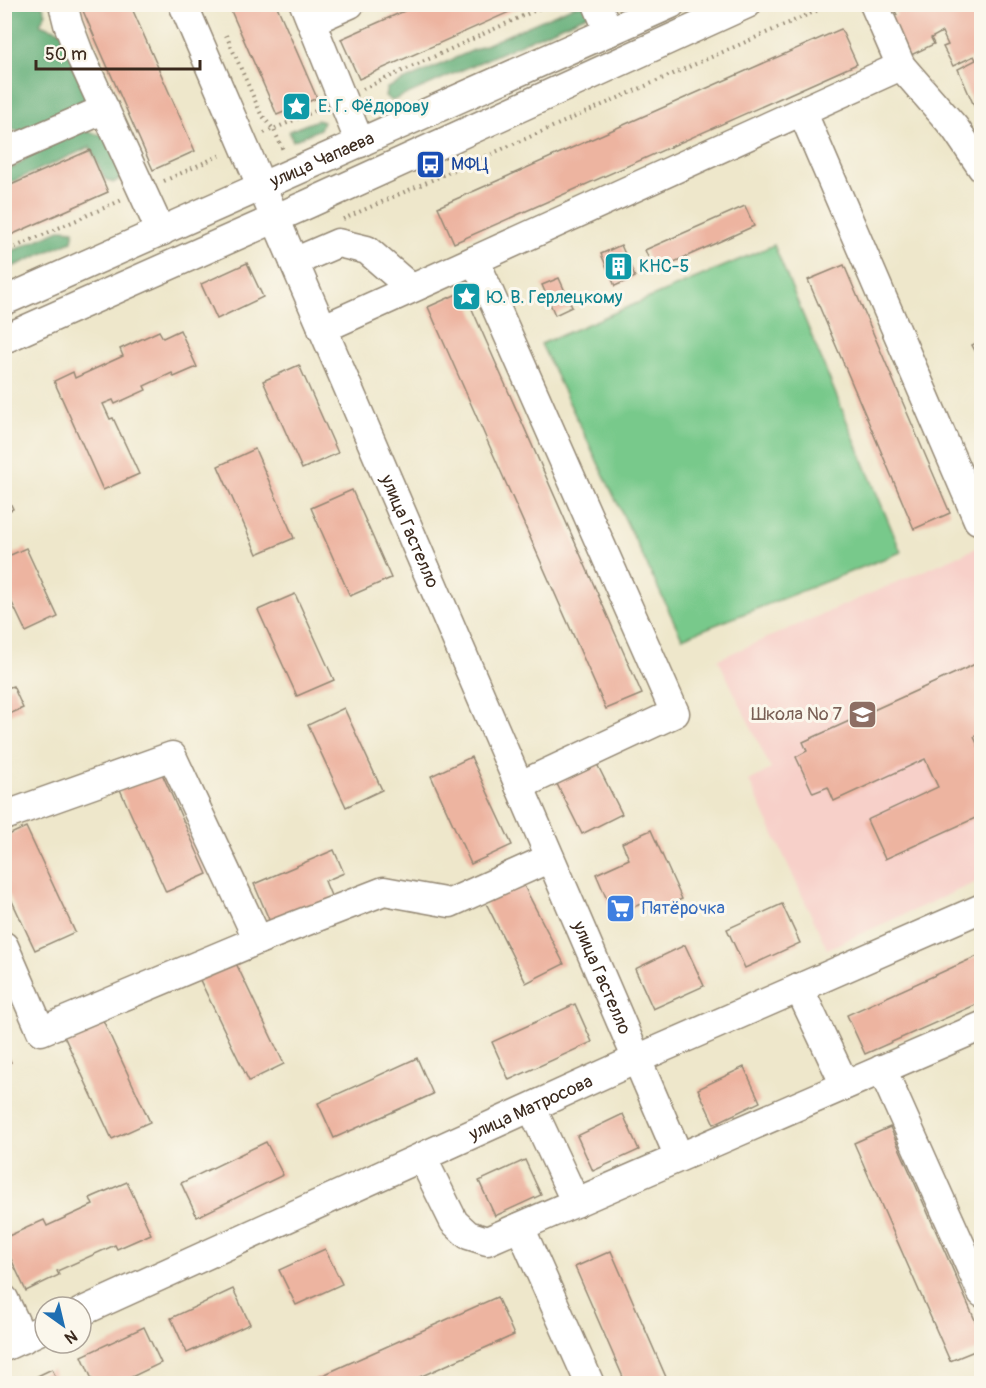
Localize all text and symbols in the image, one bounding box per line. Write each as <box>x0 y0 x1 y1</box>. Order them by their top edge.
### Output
scale bar <box>36 33 200 71</box>
text: 50 m <box>45 43 87 66</box>
place icon: Е. Г. Фёдорову <box>281 90 313 122</box>
place label: Е. Г. Фёдорову <box>318 95 429 118</box>
street label: улица Чапаева <box>266 127 378 194</box>
bus stop icon: МФЦ <box>414 148 446 180</box>
place label: МФЦ <box>451 153 489 176</box>
building icon: КНС-5 <box>602 250 634 282</box>
place label: КНС-5 <box>639 255 689 278</box>
place icon: Ю. В. Герлецкому <box>450 281 482 313</box>
place label: Ю. В. Герлецкому <box>487 286 623 309</box>
street label: улица Гастелло <box>374 470 444 592</box>
school or university icon: Школа № 7 <box>847 698 879 730</box>
place label: Школа № 7 <box>751 703 842 726</box>
supermarket icon: Пятёрочка <box>605 892 637 924</box>
place label: Пятёрочка <box>642 897 725 920</box>
street label: улица Гастелло <box>567 917 636 1038</box>
street label: улица Матросова <box>464 1070 596 1146</box>
north arrow <box>33 1295 93 1355</box>
text: N <box>61 1325 81 1348</box>

